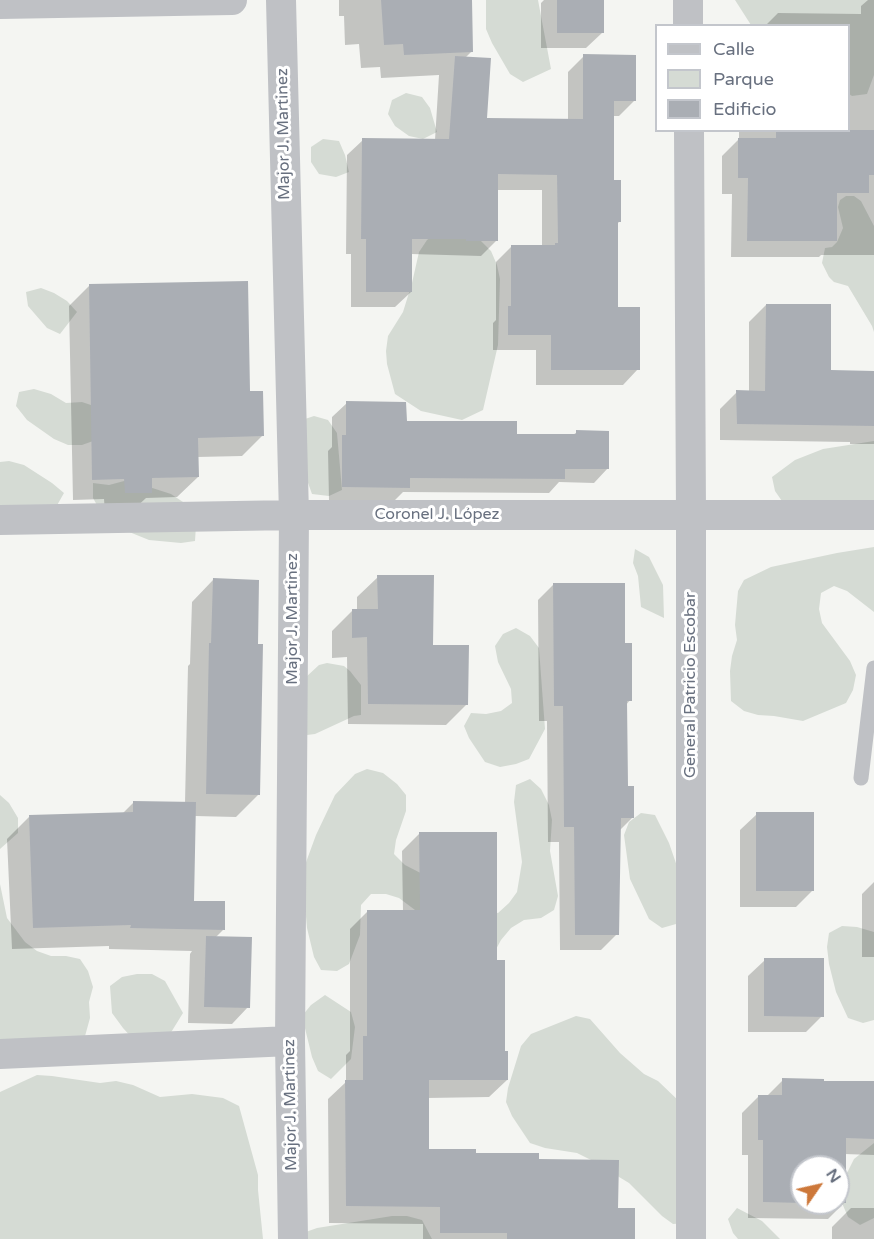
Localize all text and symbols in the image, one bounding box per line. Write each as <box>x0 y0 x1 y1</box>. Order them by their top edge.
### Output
legend <box>655 24 850 132</box>
text: Calle <box>713 38 755 60</box>
street label: Major J. Martinez <box>273 68 295 200</box>
text: Parque <box>713 68 774 90</box>
text: Edificio <box>713 98 777 120</box>
street label: Coronel J. López <box>375 505 499 525</box>
street label: Major J. Martinez <box>283 553 303 685</box>
street label: General Patricio Escobar <box>681 592 701 778</box>
street label: Major J. Martinez <box>280 1039 302 1171</box>
north arrow <box>790 1155 850 1215</box>
text: N <box>821 1165 845 1187</box>

